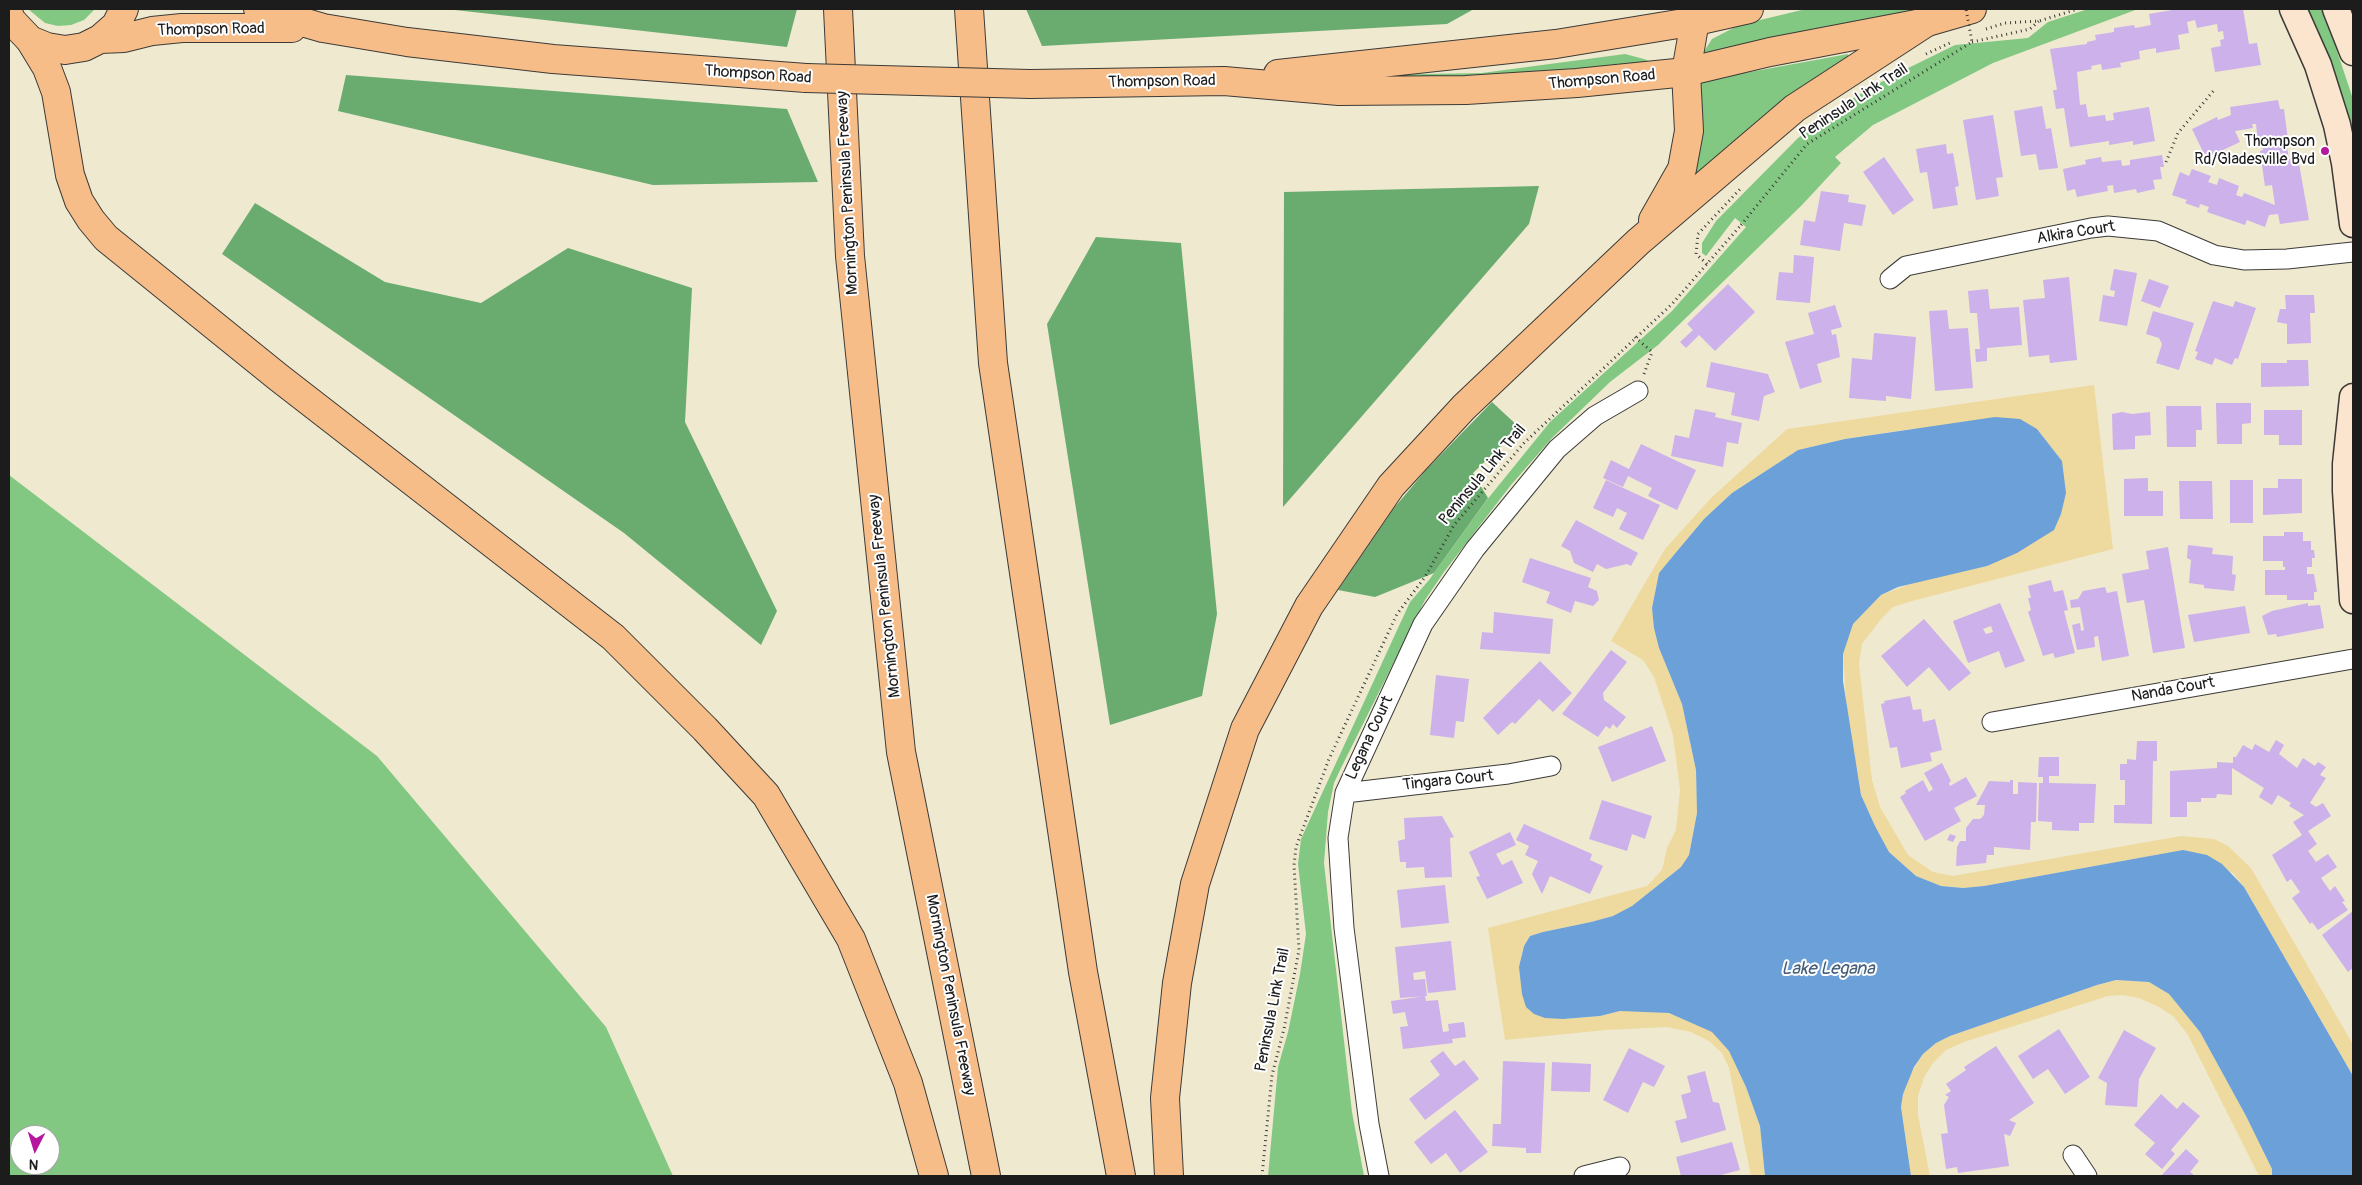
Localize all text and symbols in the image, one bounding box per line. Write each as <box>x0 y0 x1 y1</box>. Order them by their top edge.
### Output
street label: Thompson Road <box>157 19 265 41</box>
street label: Peninsula Link Trail <box>1796 60 1912 144</box>
street label: Thompson Road <box>704 62 812 88</box>
street label: Thompson Road <box>1548 66 1656 94</box>
street label: Thompson Road <box>1108 71 1216 93</box>
street label: Mornington Peninsula Freeway <box>833 90 863 296</box>
place label: Thompson Rd/Gladesville Bvd <box>2194 132 2315 170</box>
marker: Thompson Rd/Gladesville Bvd <box>2319 145 2331 157</box>
street label: Alkira Court <box>2035 217 2117 249</box>
street label: Peninsula Link Trail <box>1435 421 1531 529</box>
street label: Mornington Peninsula Freeway <box>865 493 905 699</box>
street label: Nanda Court <box>2130 673 2216 707</box>
street label: Legana Court <box>1342 693 1398 783</box>
street label: Tingara Court <box>1402 767 1494 795</box>
street label: Mornington Peninsula Freeway <box>921 893 979 1097</box>
street label: Peninsula Link Trail <box>1252 947 1294 1073</box>
water label: Lake Legana <box>1781 958 1875 980</box>
north arrow <box>10 1125 60 1175</box>
text: N <box>28 1156 39 1173</box>

